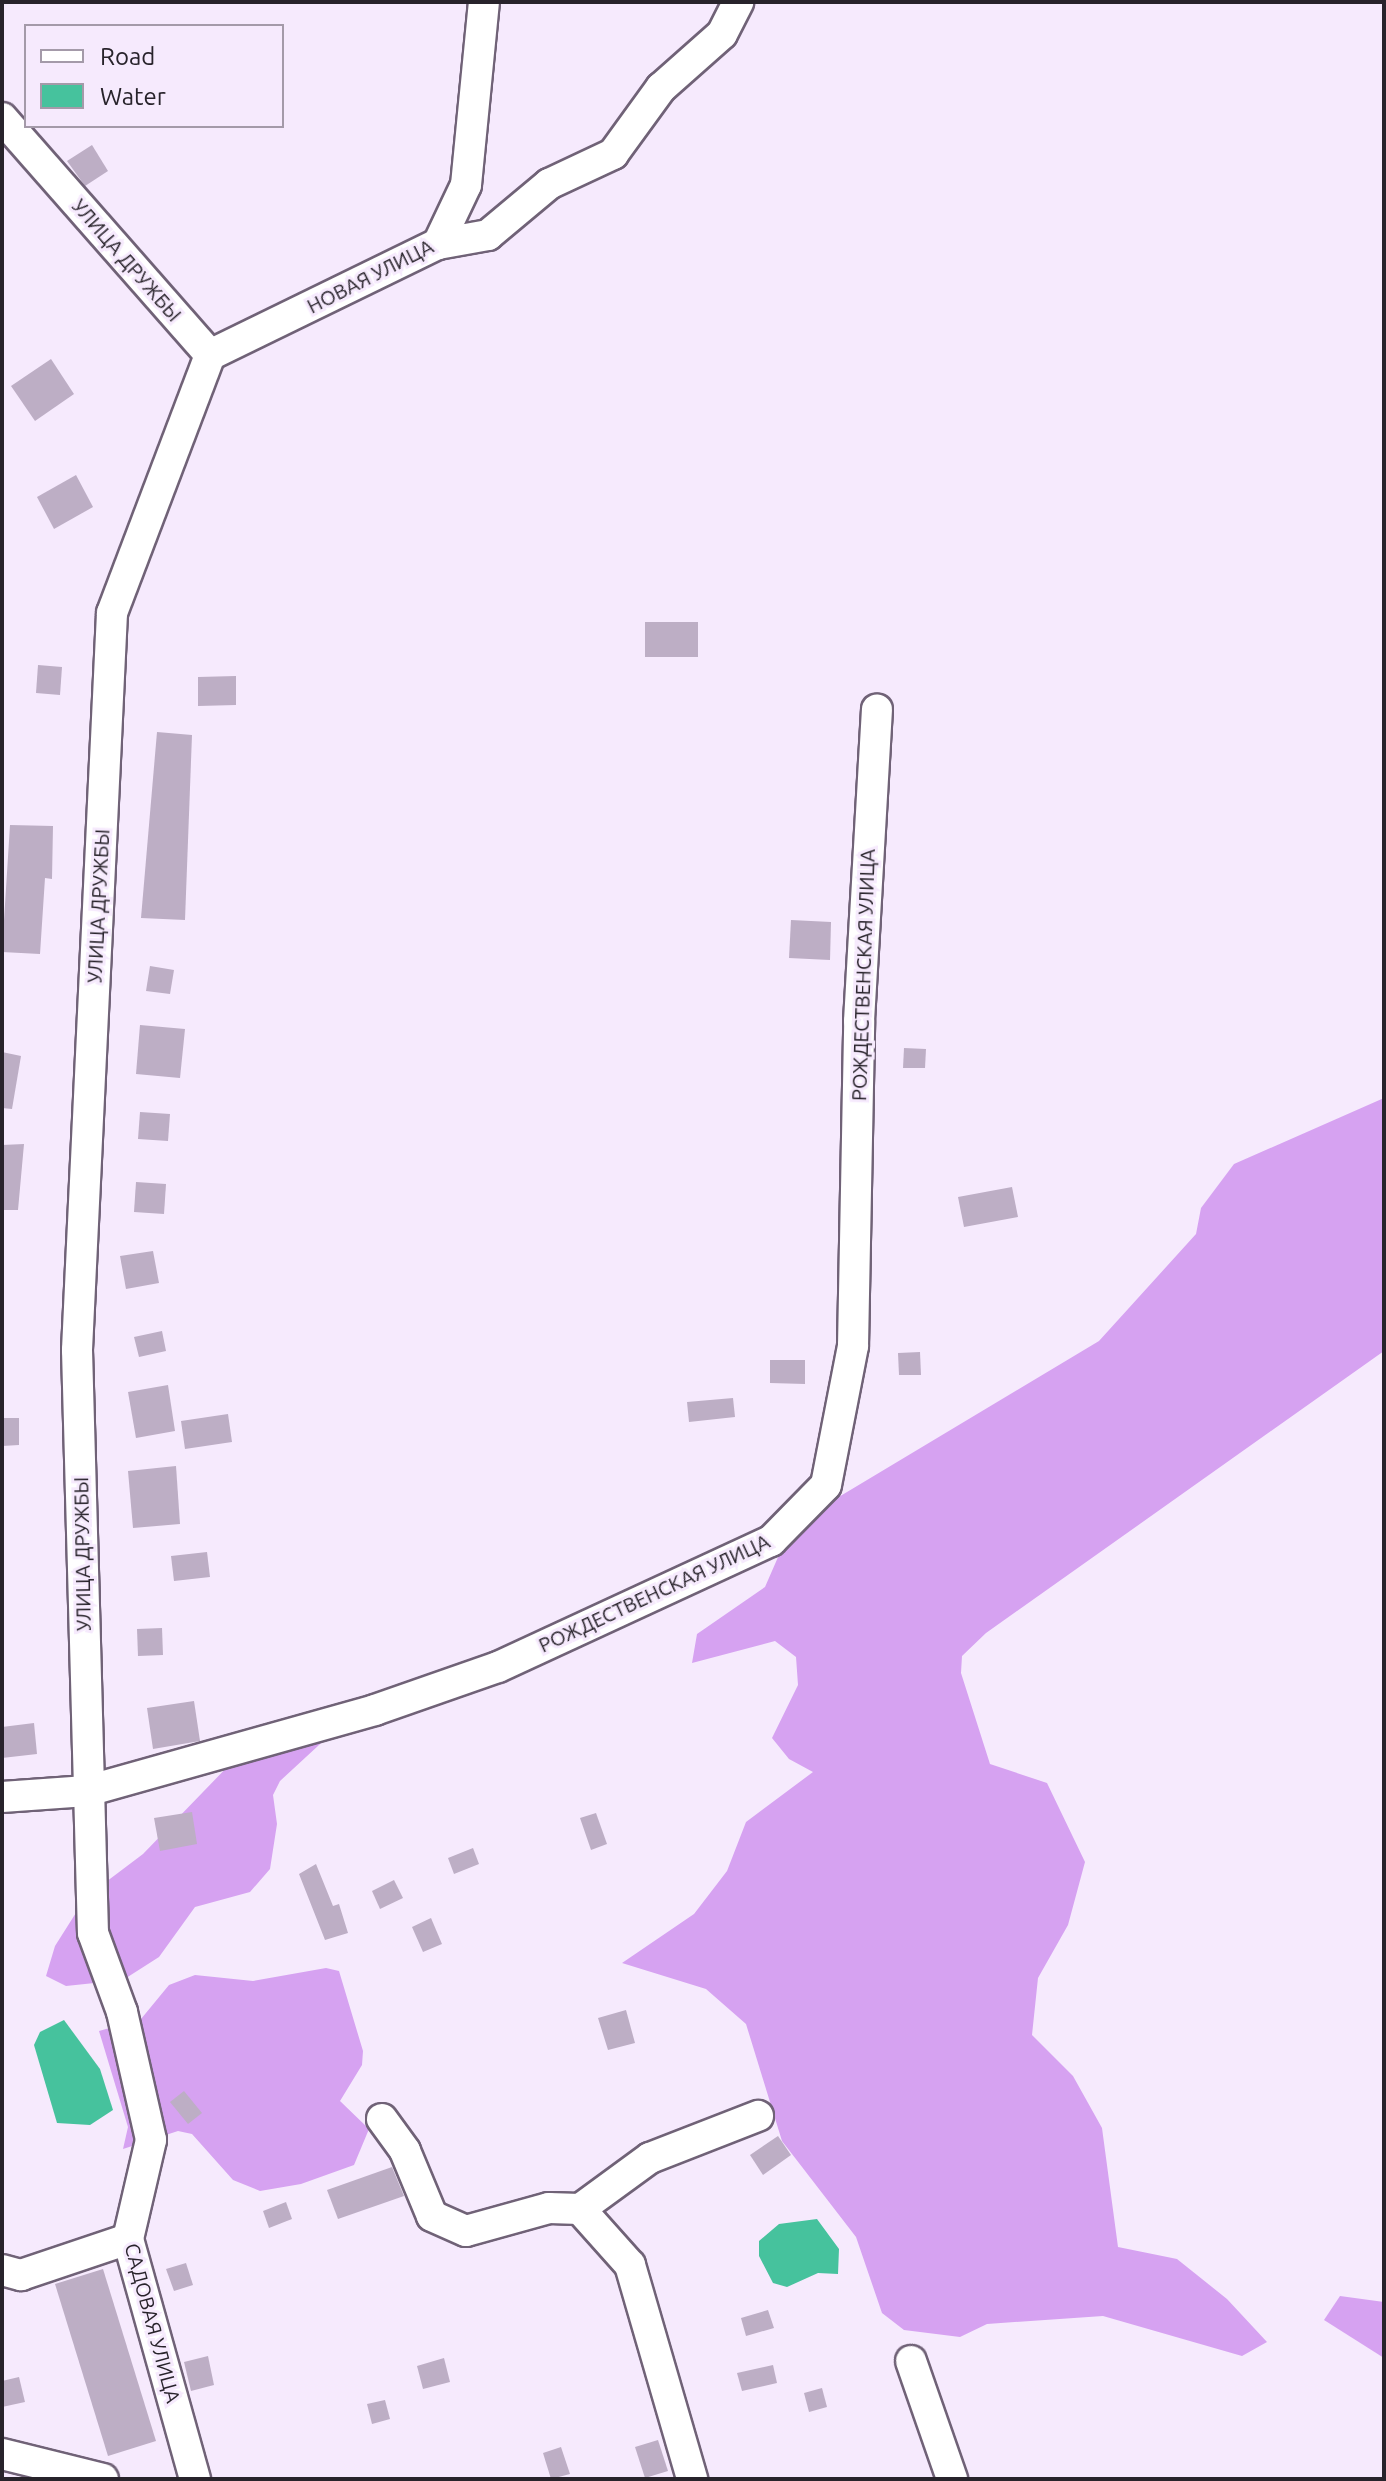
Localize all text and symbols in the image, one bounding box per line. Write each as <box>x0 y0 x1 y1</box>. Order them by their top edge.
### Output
legend <box>24 24 284 128</box>
text: Road <box>100 43 155 70</box>
text: Water <box>100 83 166 110</box>
street label: УЛИЦА ДРУЖБЫ <box>67 194 187 326</box>
street label: НОВАЯ УЛИЦА <box>303 234 437 318</box>
street label: УЛИЦА ДРУЖБЫ <box>82 828 114 984</box>
street label: РОЖДЕСТВЕНСКАЯ УЛИЦА <box>847 849 879 1101</box>
street label: УЛИЦА ДРУЖБЫ <box>69 1477 95 1631</box>
street label: РОЖДЕСТВЕНСКАЯ УЛИЦА <box>535 1529 773 1657</box>
street label: САДОВАЯ УЛИЦА <box>120 2241 186 2405</box>

